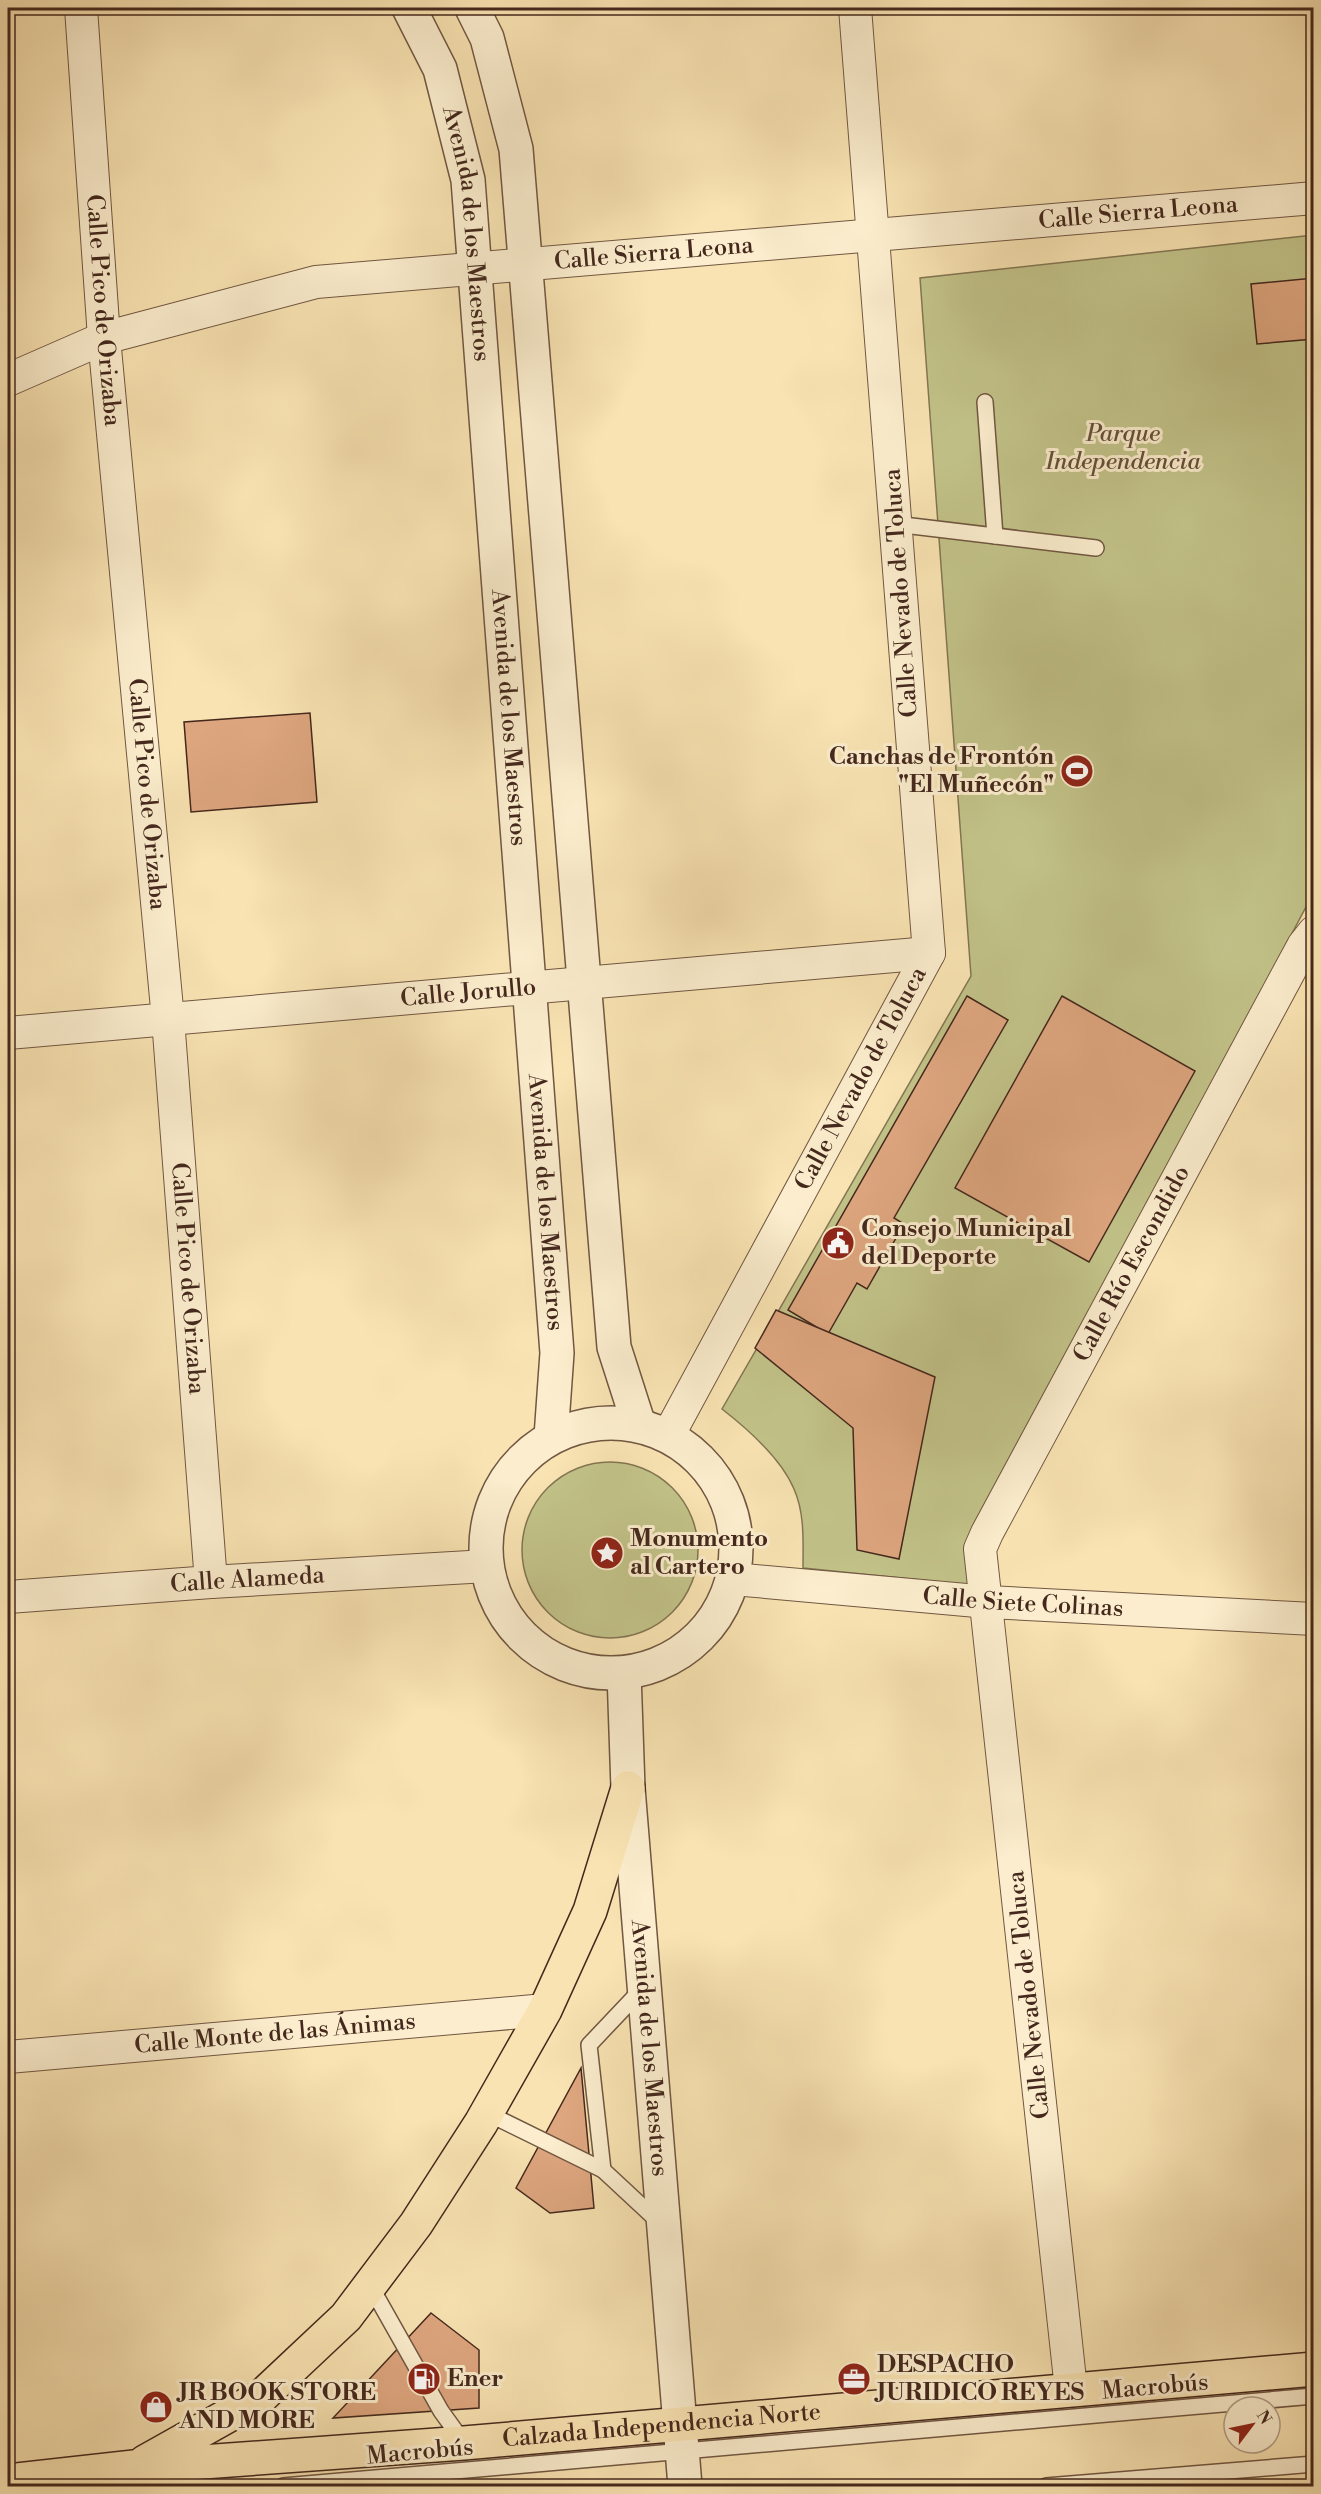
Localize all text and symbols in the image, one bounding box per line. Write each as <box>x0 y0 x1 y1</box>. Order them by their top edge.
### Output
street label: Avenida de los Maestros <box>435 102 497 363</box>
street label: Calle Sierra Leona <box>1037 189 1240 236</box>
street label: Calle Pico de Orizaba <box>79 193 127 428</box>
street label: Calle Sierra Leona <box>553 230 756 277</box>
park label: Parque Independencia <box>1044 419 1201 477</box>
street label: Calle Nevado de Toluca <box>877 467 925 719</box>
street label: Avenida de los Maestros <box>484 587 533 847</box>
street label: Calle Pico de Orizaba <box>121 677 173 912</box>
place label: Canchas de Frontón "El Muñecón" <box>829 742 1054 800</box>
sports icon: Canchas de Frontón "El Muñecón" <box>1059 753 1095 789</box>
street label: Calle Nevado de Toluca <box>788 961 934 1196</box>
street label: Calle Jorullo <box>399 972 537 1014</box>
street label: Avenida de los Maestros <box>521 1072 570 1332</box>
street label: Calle Pico de Orizaba <box>164 1161 212 1396</box>
street label: Calle Río Escondido <box>1067 1161 1197 1367</box>
place label: Consejo Municipal del Deporte <box>861 1214 1071 1272</box>
public building icon: Consejo Municipal del Deporte <box>820 1225 856 1261</box>
place label: Monumento al Cartero <box>630 1524 768 1582</box>
place icon: Monumento al Cartero <box>589 1535 625 1571</box>
street label: Calle Alameda <box>169 1560 326 1600</box>
street label: Calle Siete Colinas <box>921 1581 1124 1624</box>
street label: Calle Nevado de Toluca <box>1001 1869 1057 2121</box>
street label: Avenida de los Maestros <box>624 1917 675 2178</box>
street label: Calle Monte de las Ánimas <box>133 2006 417 2061</box>
place label: DESPACHO JURIDICO REYES <box>874 2350 1084 2408</box>
fuel station icon: Ener <box>406 2361 442 2397</box>
office icon: DESPACHO JURIDICO REYES <box>836 2361 872 2397</box>
place label: Ener <box>447 2364 503 2394</box>
street label: Macrobús <box>1100 2367 1210 2407</box>
place label: JR BOOK STORE AND MORE <box>176 2378 376 2436</box>
shop icon: JR BOOK STORE AND MORE <box>138 2389 174 2425</box>
north arrow <box>1222 2395 1282 2455</box>
street label: Calzada Independencia Norte <box>501 2397 822 2455</box>
text: N <box>1252 2407 1276 2429</box>
street label: Macrobús <box>365 2432 475 2472</box>

